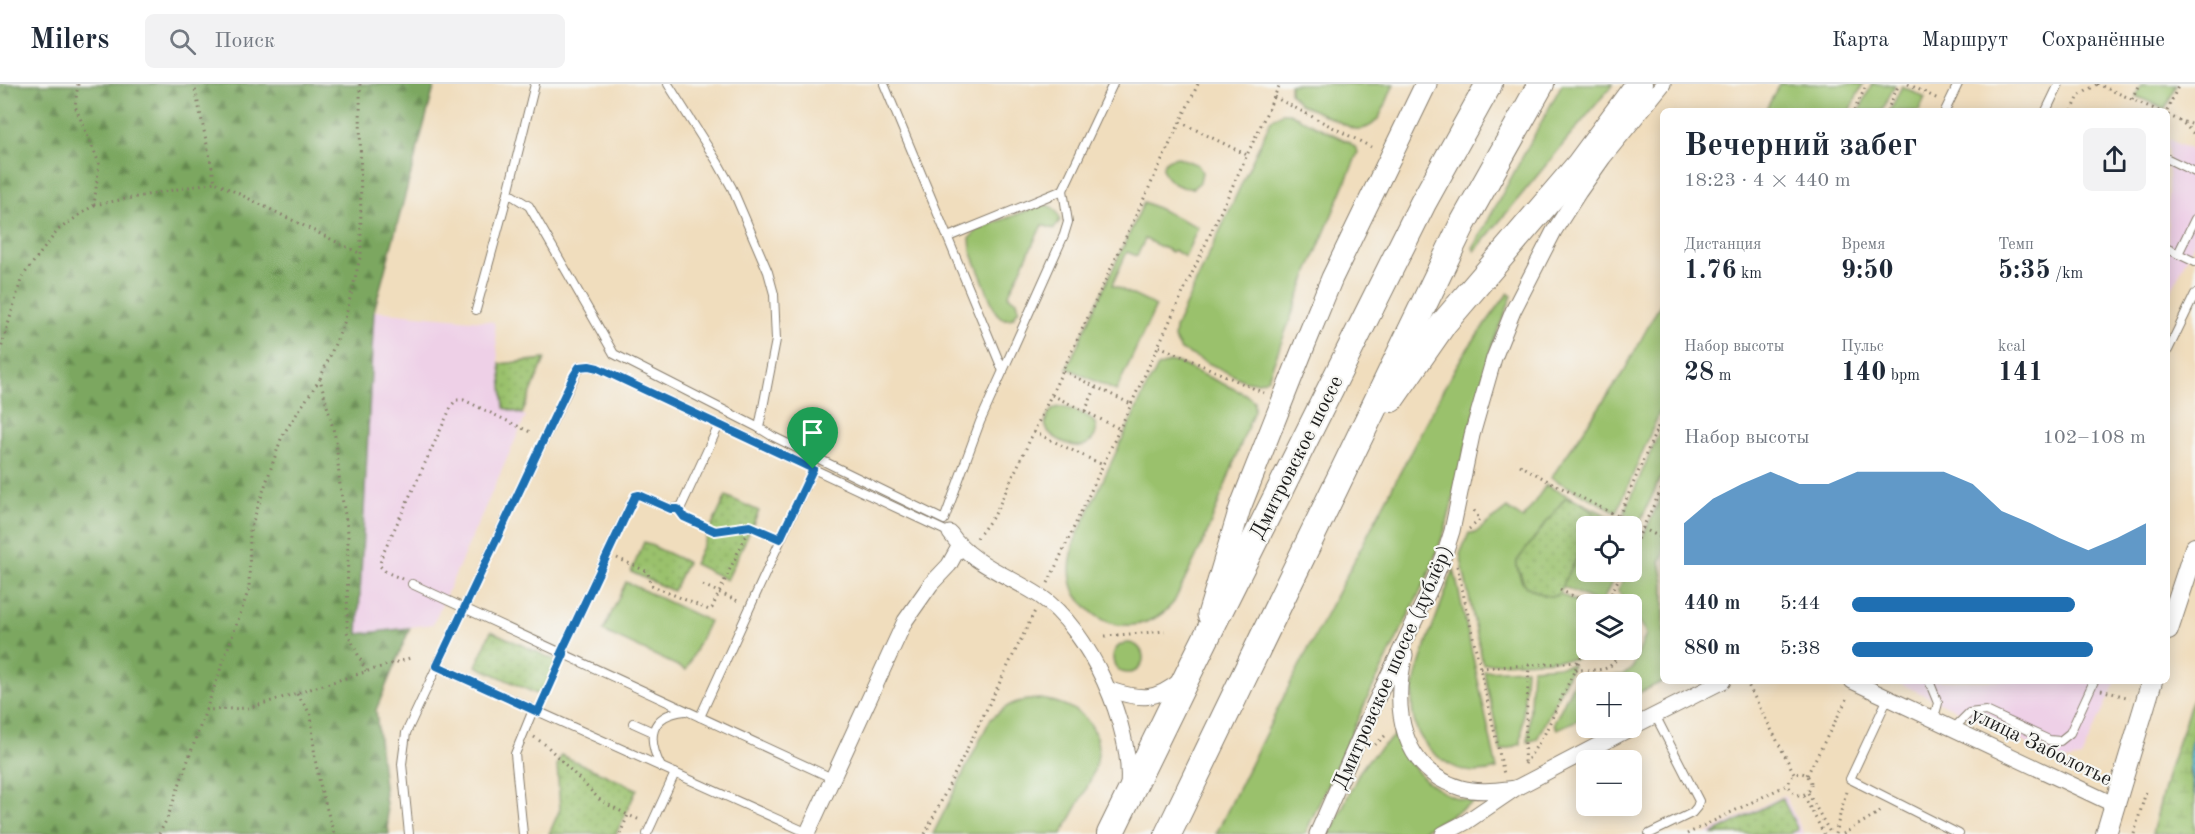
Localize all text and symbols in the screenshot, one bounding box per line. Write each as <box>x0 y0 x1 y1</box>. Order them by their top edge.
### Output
search box <box>145 14 565 68</box>
icon: search <box>166 25 199 58</box>
text: Milers <box>30 27 109 55</box>
text: Поиск <box>214 30 275 52</box>
text: Карта <box>1832 30 1889 51</box>
text: Маршрут <box>1922 30 2008 51</box>
text: Сохранённые <box>2041 30 2165 51</box>
button: share <box>2083 128 2146 191</box>
text: Вечерний забег <box>1684 130 1917 163</box>
text: 18:23 · 4 × 440 m <box>1684 171 1851 191</box>
text: Дистанция <box>1684 237 1761 253</box>
text: Время <box>1841 237 1885 253</box>
text: Темп <box>1998 237 2034 253</box>
text: 1.76 <box>1684 258 1737 284</box>
text: 9:50 <box>1841 258 1894 284</box>
text: 5:35 <box>1998 258 2051 284</box>
text: km <box>1737 266 1762 282</box>
text: /km <box>2051 266 2083 282</box>
text: Набор высоты <box>1684 339 1784 355</box>
text: Пульс <box>1841 339 1884 355</box>
text: kcal <box>1998 339 2026 355</box>
text: 28 <box>1684 360 1714 386</box>
text: 140 <box>1841 360 1886 386</box>
text: 141 <box>1998 360 2043 386</box>
text: m <box>1714 368 1731 384</box>
text: bpm <box>1886 368 1920 384</box>
street label: Дмитровское шоссе <box>1247 373 1348 543</box>
pin <box>787 407 838 469</box>
icon: arrive <box>796 416 829 449</box>
text: Набор высоты <box>1684 428 1810 448</box>
text: 102–108 m <box>2043 428 2146 448</box>
map controls <box>1576 516 1642 816</box>
button: locate <box>1576 516 1642 582</box>
street label: Дмитровское шоссе (дублёр) <box>1330 542 1457 793</box>
button: layers <box>1576 594 1642 660</box>
text: 440 m <box>1684 594 1740 614</box>
text: 5:44 <box>1780 594 1820 614</box>
text: 880 m <box>1684 639 1740 659</box>
text: 5:38 <box>1780 639 1820 659</box>
button: + <box>1576 672 1642 738</box>
street label: улица Заболотье <box>1967 704 2115 791</box>
button: − <box>1576 750 1642 816</box>

